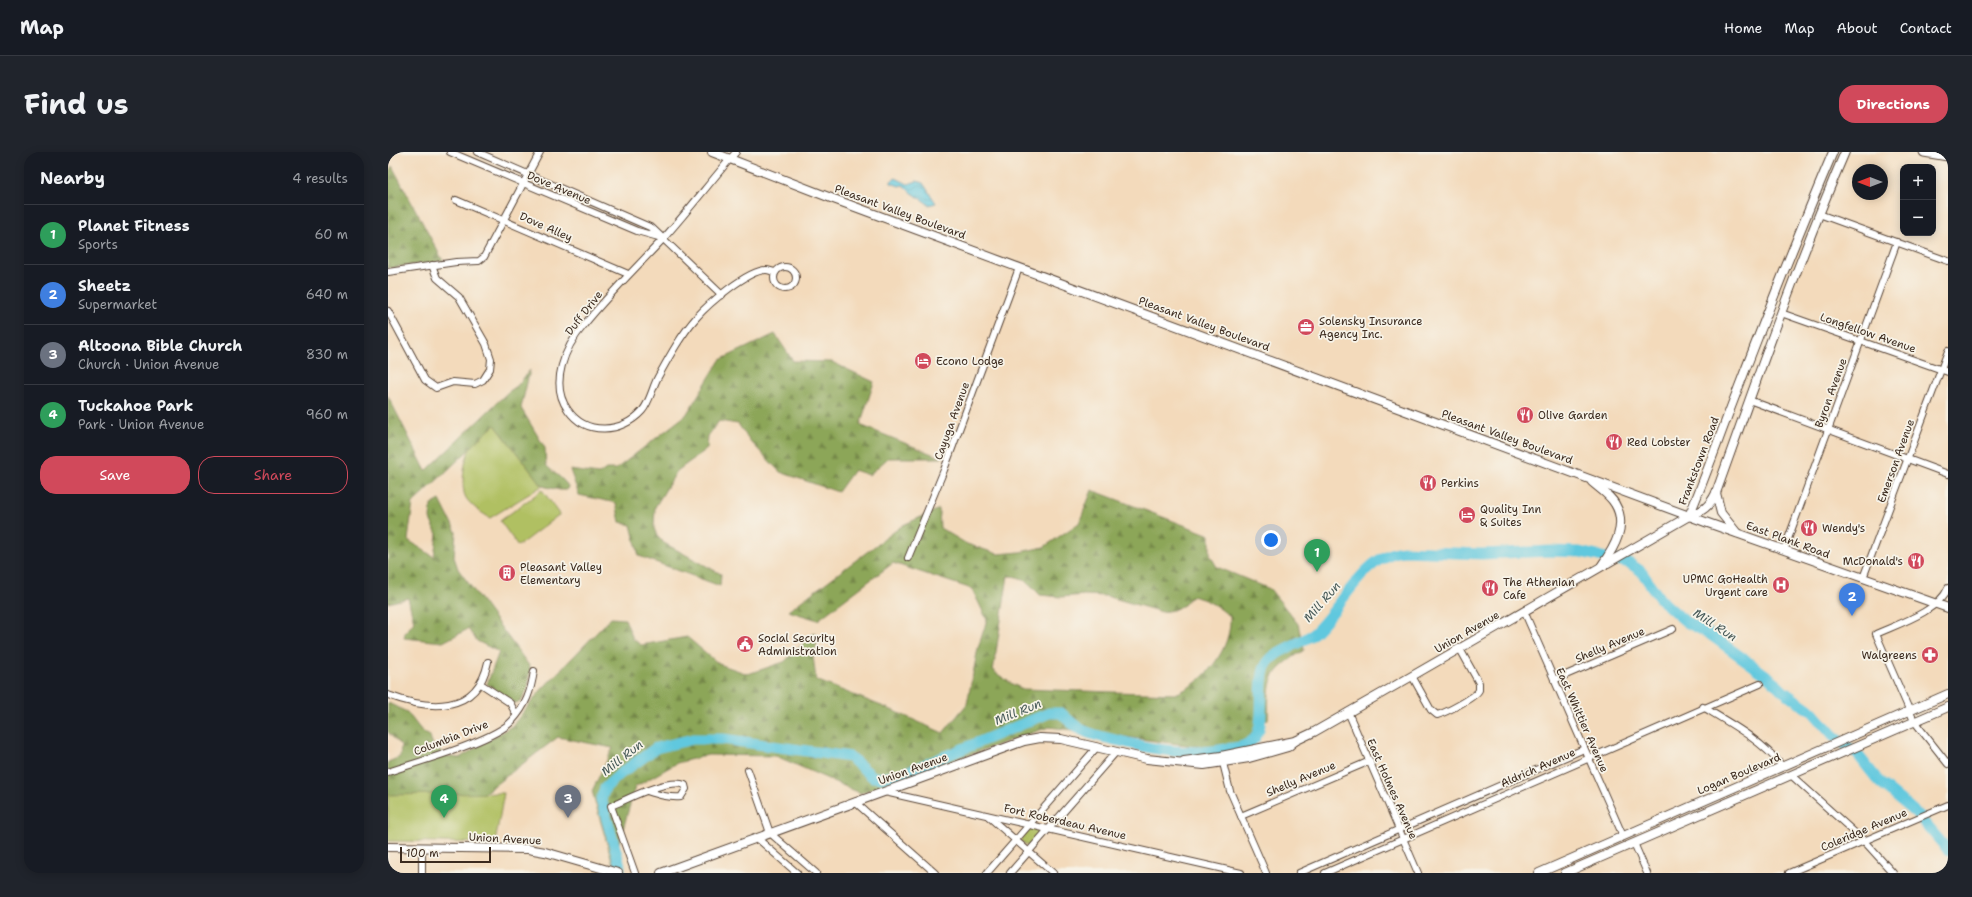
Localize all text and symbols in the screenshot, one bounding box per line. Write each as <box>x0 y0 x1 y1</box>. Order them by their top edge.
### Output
text: Map <box>20 15 64 40</box>
text: Home <box>1724 19 1763 37</box>
text: Map <box>1785 19 1815 37</box>
text: About <box>1837 19 1878 37</box>
text: Contact <box>1900 19 1952 37</box>
text: Find us <box>24 85 129 123</box>
button: Directions <box>1839 85 1948 123</box>
north arrow <box>1852 164 1888 200</box>
map controls <box>1900 164 1936 236</box>
button: + <box>1900 164 1936 200</box>
text: Nearby <box>40 167 105 189</box>
street label: Dove Avenue <box>525 168 593 208</box>
text: 4 results <box>292 170 348 187</box>
street label: Pleasant Valley Boulevard <box>832 181 968 243</box>
button: − <box>1900 200 1936 236</box>
street label: Dove Alley <box>517 209 575 245</box>
text: Planet Fitness <box>78 216 190 236</box>
text: 1 <box>50 226 56 243</box>
text: 60 m <box>315 226 348 243</box>
text: Sports <box>78 236 118 253</box>
text: Sheetz <box>78 276 131 296</box>
text: 2 <box>48 286 58 303</box>
text: 640 m <box>306 286 348 303</box>
street label: Duff Drive <box>562 288 606 338</box>
street label: Pleasant Valley Boulevard <box>1136 293 1272 355</box>
text: Supermarket <box>78 296 157 313</box>
street label: Longfellow Avenue <box>1818 310 1918 356</box>
place label: Solensky Insurance Agency Inc. <box>1319 314 1423 342</box>
office icon: Solensky Insurance Agency Inc. <box>1296 317 1316 337</box>
text: Altoona Bible Church <box>78 336 242 356</box>
text: 3 <box>48 346 58 363</box>
text: 830 m <box>306 346 348 363</box>
hotel icon: Econo Lodge <box>913 351 933 371</box>
place label: Econo Lodge <box>936 354 1004 369</box>
text: Church · Union Avenue <box>78 356 219 373</box>
street label: Byron Avenue <box>1811 356 1851 430</box>
street label: Cayuga Avenue <box>931 380 973 462</box>
text: Tuckahoe Park <box>78 396 193 416</box>
restaurant icon: Olive Garden <box>1515 405 1535 425</box>
text: 4 <box>48 406 58 423</box>
text: 960 m <box>306 406 348 423</box>
street label: Pleasant Valley Boulevard <box>1439 406 1575 468</box>
place label: Olive Garden <box>1538 408 1608 423</box>
street label: Frankstown Road <box>1675 415 1723 507</box>
text: Park · Union Avenue <box>78 416 204 433</box>
street label: Emerson Avenue <box>1874 417 1918 505</box>
restaurant icon: Red Lobster <box>1604 432 1624 452</box>
place label: Red Lobster <box>1627 435 1691 450</box>
button: Save <box>40 456 190 494</box>
button: Share <box>198 456 348 494</box>
restaurant icon: Perkins <box>1418 473 1438 493</box>
place label: Perkins <box>1441 476 1479 491</box>
place label: Quality Inn & Suites <box>1480 502 1541 530</box>
hotel icon: Quality Inn & Suites <box>1457 505 1477 525</box>
street label: East Plank Road <box>1744 518 1832 562</box>
restaurant icon: Wendy's <box>1799 518 1819 538</box>
place label: Wendy's <box>1822 521 1865 536</box>
your location <box>1261 530 1281 550</box>
pin: 1 <box>1304 539 1330 572</box>
restaurant icon: McDonald's <box>1906 551 1926 571</box>
place label: McDonald's <box>1843 554 1903 569</box>
place label: Pleasant Valley Elementary <box>520 560 602 588</box>
building icon: Pleasant Valley Elementary <box>497 563 517 583</box>
place label: UPMC GoHealth Urgent care <box>1683 572 1768 600</box>
place label: The Athenian Cafe <box>1503 575 1575 603</box>
hospital icon: UPMC GoHealth Urgent care <box>1771 575 1791 595</box>
water label: Mill Run <box>1300 578 1344 626</box>
restaurant icon: The Athenian Cafe <box>1480 578 1500 598</box>
pin: 2 <box>1839 583 1865 616</box>
water label: Mill Run <box>1690 605 1740 645</box>
street label: Union Avenue <box>1432 607 1502 657</box>
street label: Shelly Avenue <box>1573 624 1647 666</box>
place label: Social Security Administration <box>758 631 837 659</box>
public building icon: Social Security Administration <box>735 634 755 654</box>
pharmacy icon: Walgreens <box>1920 645 1940 665</box>
place label: Walgreens <box>1861 648 1917 663</box>
street label: East Whittier Avenue <box>1552 665 1612 775</box>
water label: Mill Run <box>992 695 1044 729</box>
street label: Columbia Drive <box>411 717 491 759</box>
street label: East Holmes Avenue <box>1363 736 1421 842</box>
water label: Mill Run <box>598 737 646 779</box>
street label: Aldrich Avenue <box>1498 745 1578 791</box>
street label: Union Avenue <box>876 750 950 788</box>
street label: Logan Boulevard <box>1695 750 1783 798</box>
street label: Shelly Avenue <box>1264 758 1338 800</box>
pin: 4 <box>431 785 457 818</box>
pin: 3 <box>555 785 581 818</box>
street label: Fort Roberdeau Avenue <box>1002 801 1128 843</box>
street label: Coleridge Avenue <box>1819 805 1909 855</box>
street label: Union Avenue <box>468 830 542 848</box>
scale bar <box>400 845 491 864</box>
text: 100 m <box>406 846 439 861</box>

